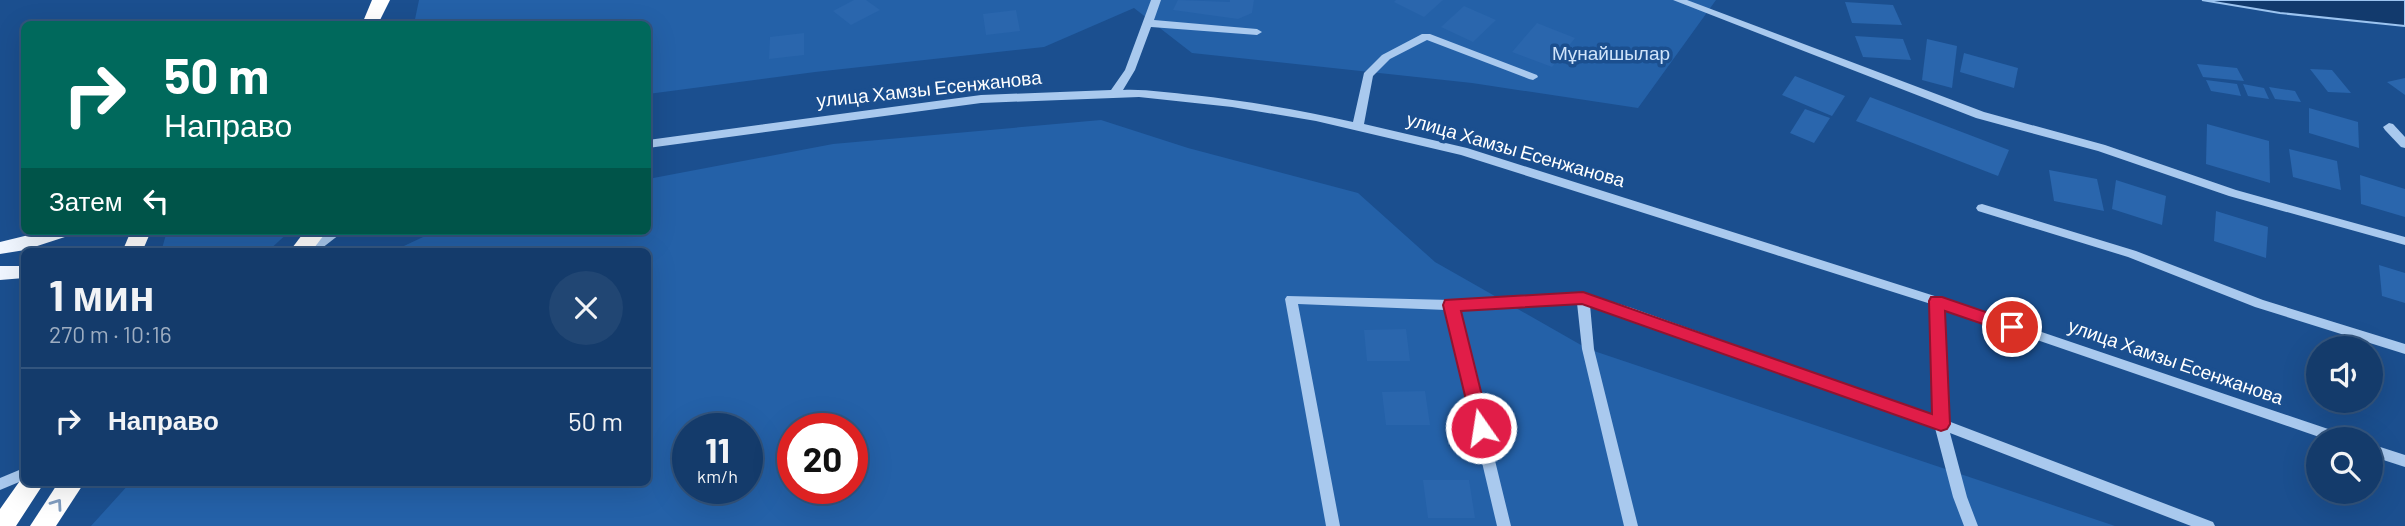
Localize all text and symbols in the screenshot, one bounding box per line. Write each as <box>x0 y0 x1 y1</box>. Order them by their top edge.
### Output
park label: Мұнайшылар <box>1552 41 1670 64</box>
text: 50 m <box>164 45 269 104</box>
icon: right <box>49 49 140 140</box>
street label: улица Хамзы Есенжанова <box>815 65 1043 111</box>
text: Направо <box>164 105 292 143</box>
street label: улица Хамзы Есенжанова <box>1404 107 1628 191</box>
icon: left <box>137 182 175 220</box>
text: Затем <box>49 185 123 216</box>
text: 1 мин <box>49 269 155 319</box>
button: close <box>549 271 623 345</box>
pin <box>1982 297 2042 357</box>
icon: arrive <box>1993 308 2031 346</box>
street label: улица Хамзы Есенжанова <box>2065 313 2287 409</box>
text: 270 m · 10:16 <box>49 320 172 348</box>
map controls <box>2306 336 2383 504</box>
button: sound <box>2306 336 2383 413</box>
position arrow <box>1444 391 1518 465</box>
icon: right <box>49 402 87 440</box>
text: Направо <box>108 404 219 435</box>
text: 50 m <box>568 405 623 436</box>
speed limit sign: 20 <box>777 413 868 504</box>
button: search <box>2306 427 2383 504</box>
text: 11 <box>705 428 730 470</box>
text: km/h <box>697 465 738 487</box>
one-way arrow <box>49 499 62 512</box>

